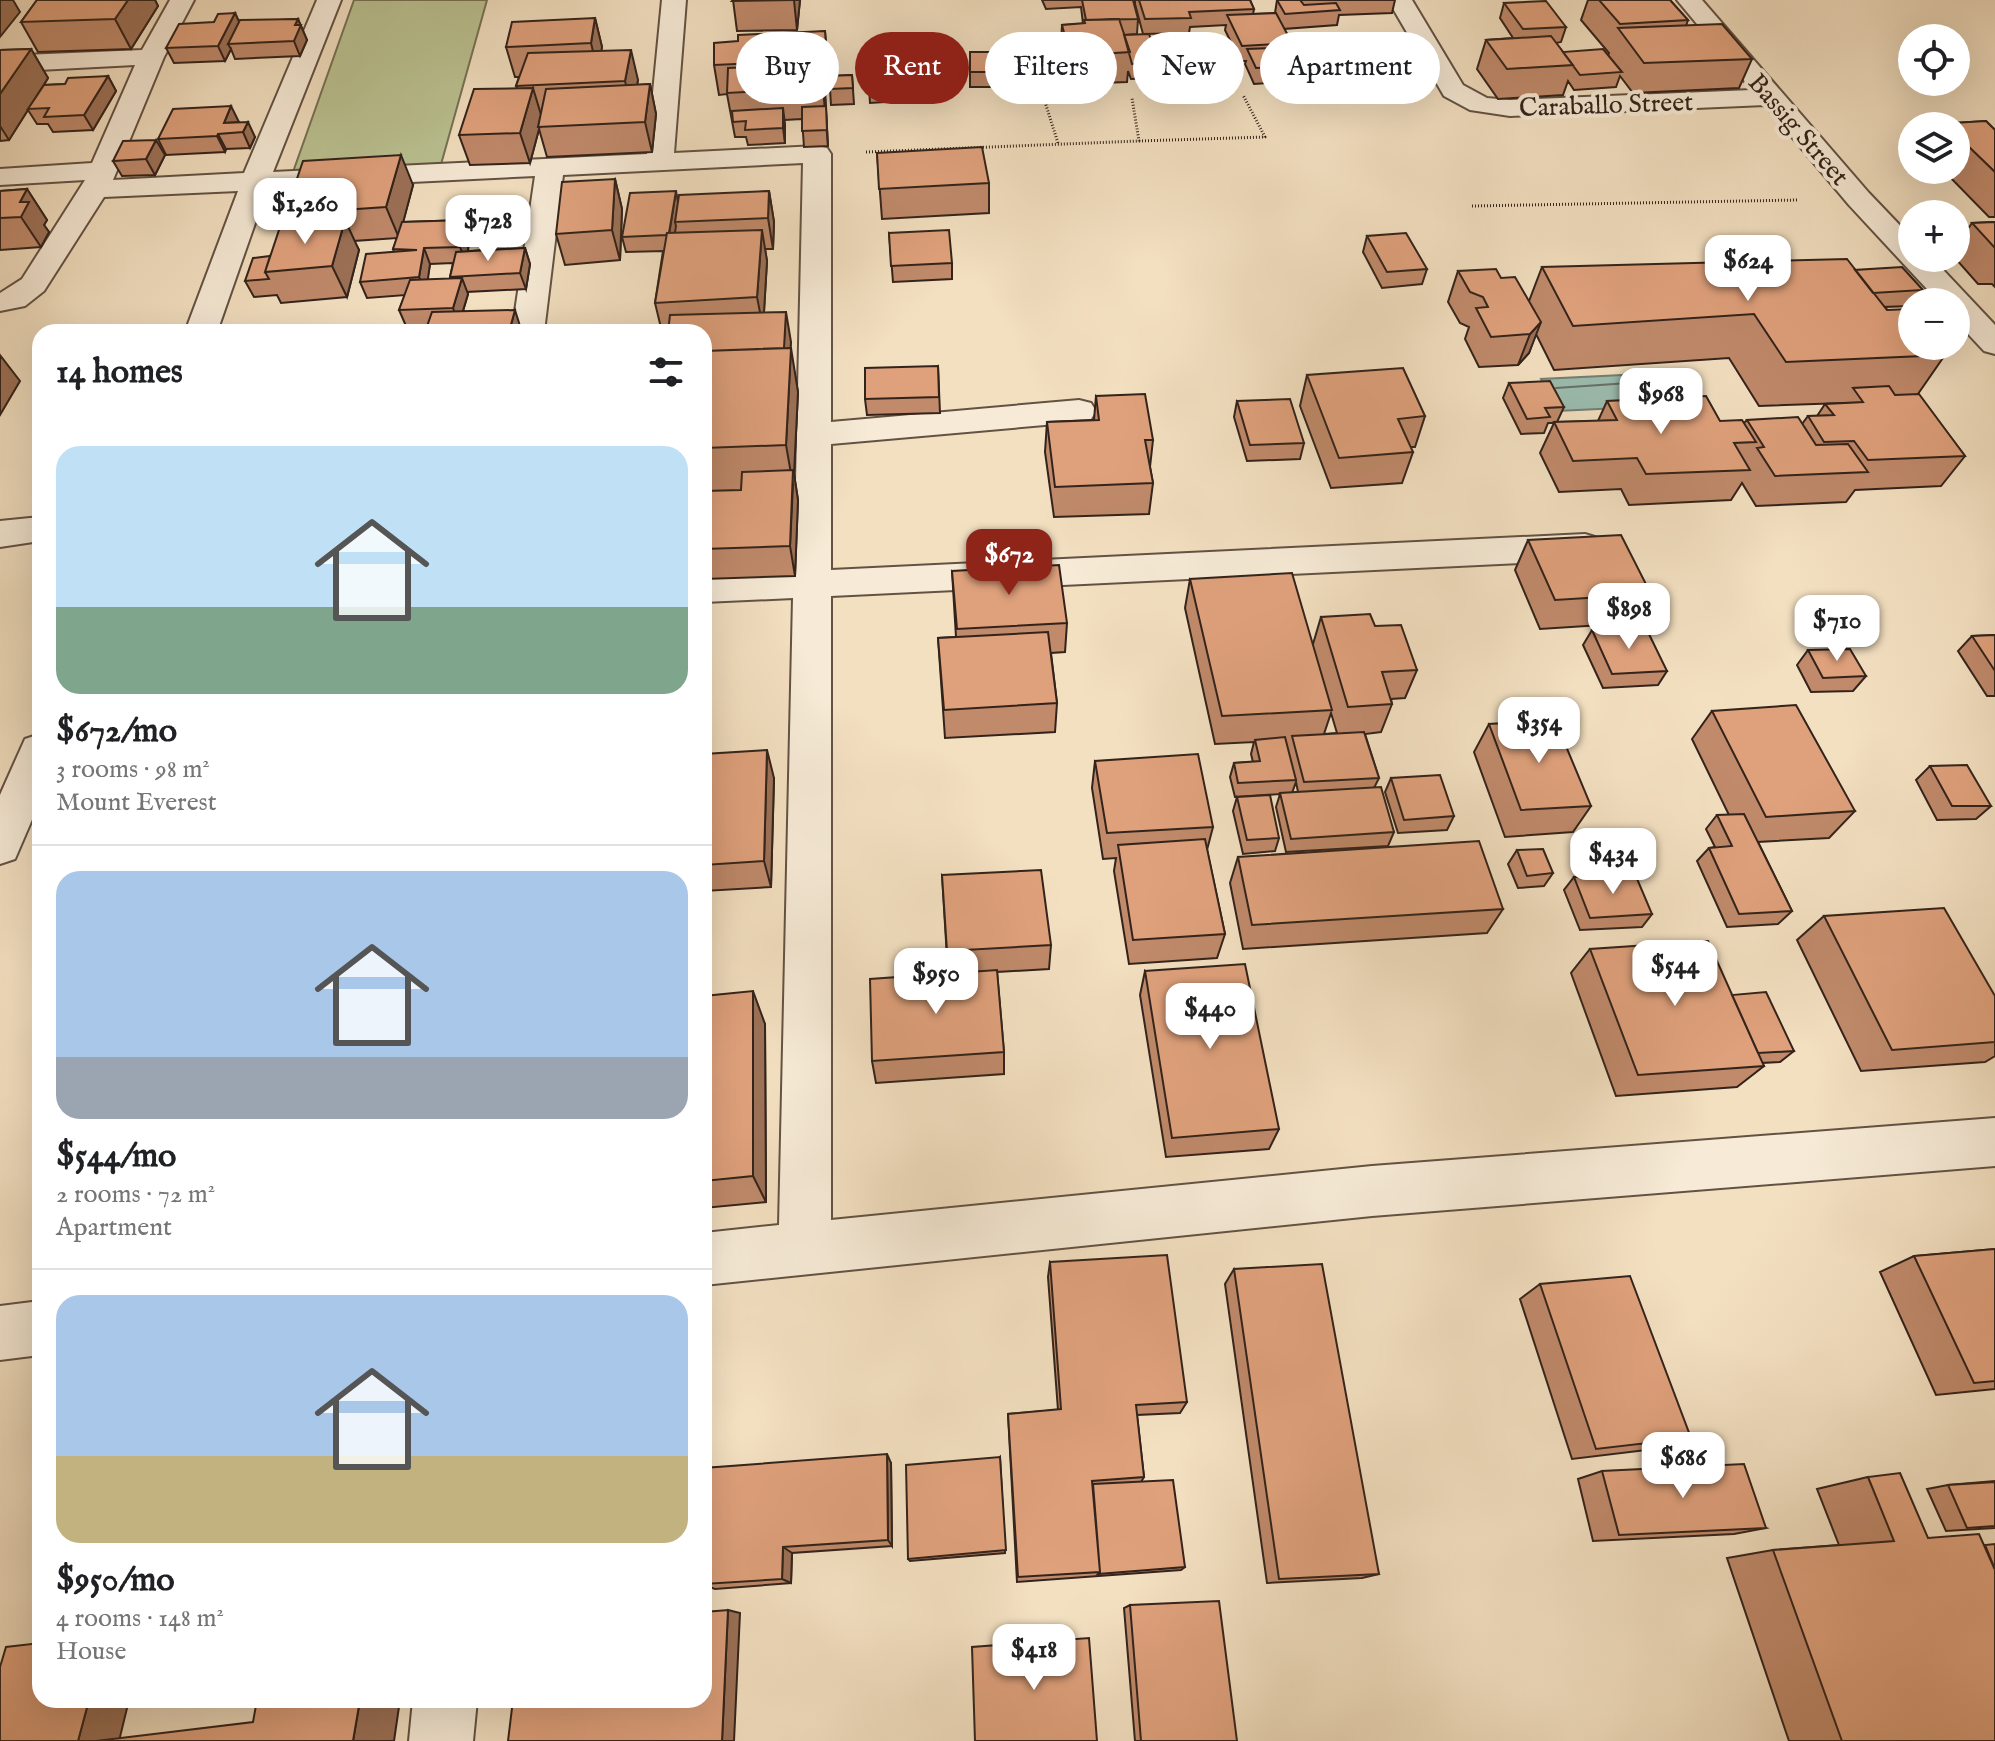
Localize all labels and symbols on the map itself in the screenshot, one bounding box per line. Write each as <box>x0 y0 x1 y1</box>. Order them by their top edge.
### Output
street label: Bassig Street <box>1740 67 1856 193</box>
street label: Caraballo Street <box>1518 86 1694 125</box>
pin: $1,260 <box>240 178 370 246</box>
pin: $728 <box>441 195 535 263</box>
pin: $624 <box>1701 235 1795 303</box>
pin: $968 <box>1614 368 1708 436</box>
pin: $672 <box>962 529 1056 597</box>
pin: $898 <box>1582 583 1676 651</box>
pin: $710 <box>1790 595 1884 663</box>
pin: $354 <box>1492 697 1586 765</box>
pin: $434 <box>1566 828 1660 896</box>
pin: $544 <box>1628 940 1722 1008</box>
pin: $950 <box>889 948 983 1016</box>
pin: $440 <box>1163 983 1257 1051</box>
pin: $686 <box>1636 1432 1730 1500</box>
pin: $418 <box>987 1624 1081 1692</box>

